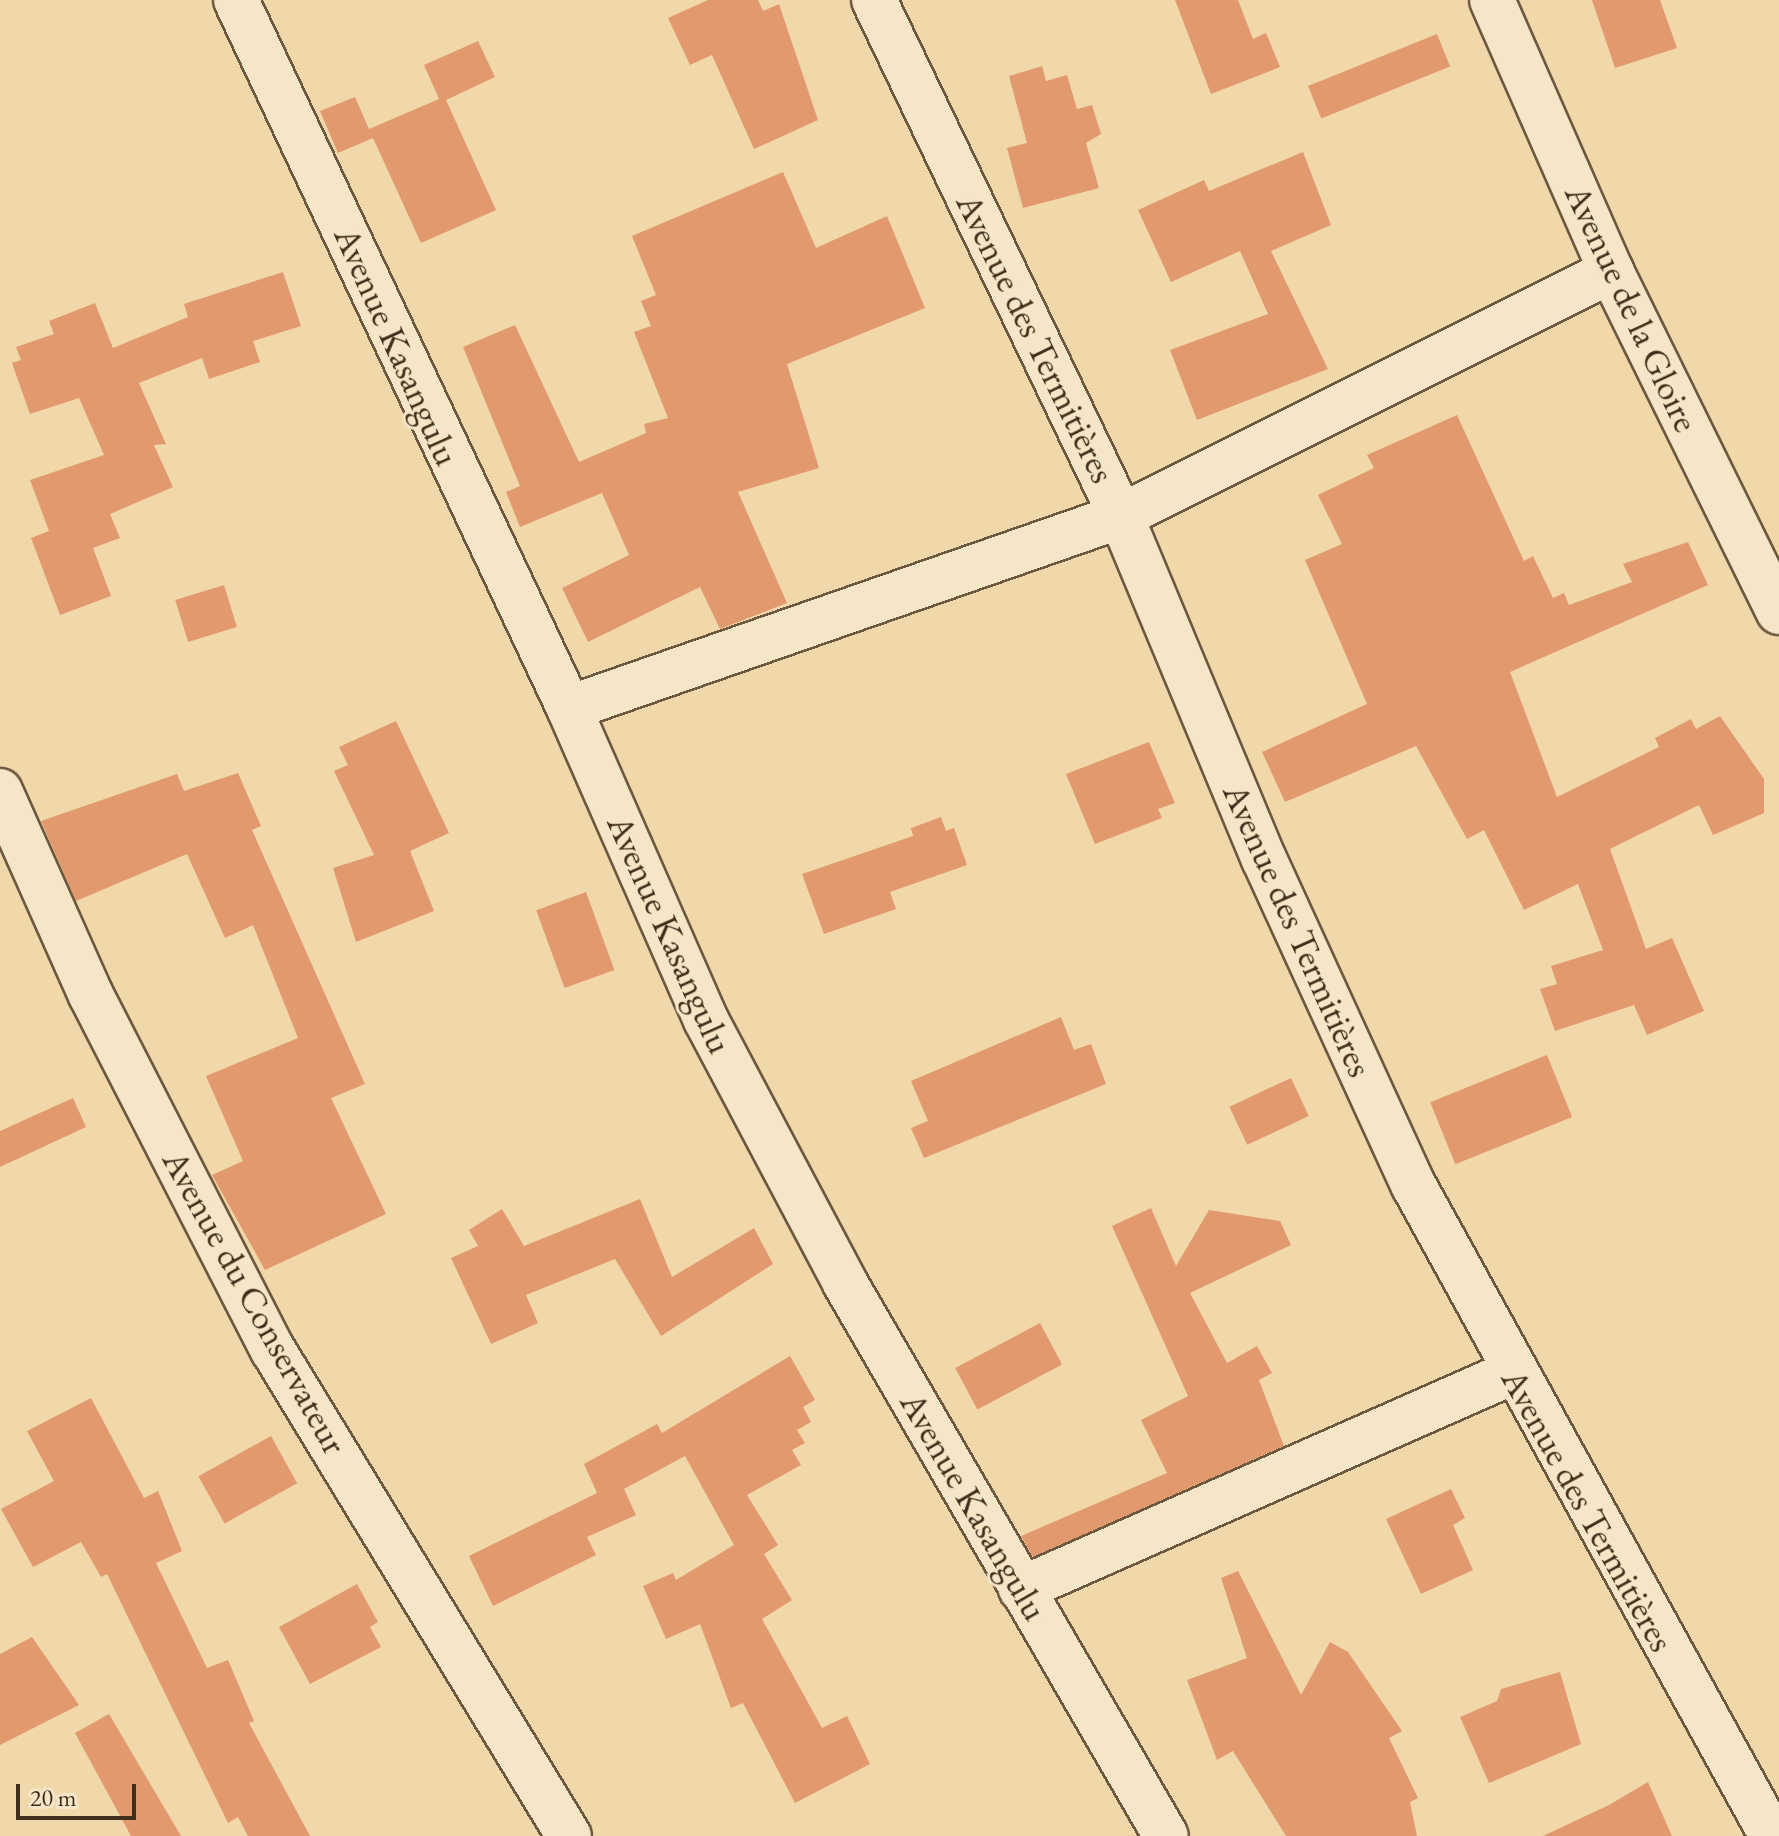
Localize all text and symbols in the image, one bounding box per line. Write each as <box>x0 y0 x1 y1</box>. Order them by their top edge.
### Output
street label: Avenue de la Gloire <box>1556 178 1708 438</box>
street label: Avenue des Termitières <box>947 186 1125 490</box>
street label: Avenue Kasangulu <box>325 220 469 472</box>
street label: Avenue des Termitières <box>1214 777 1382 1083</box>
street label: Avenue Kasangulu <box>598 808 742 1060</box>
street label: Avenue du Conservateur <box>153 1142 357 1462</box>
street label: Avenue des Termitières <box>1492 1361 1684 1659</box>
street label: Avenue Kasangulu <box>891 1384 1057 1628</box>
scale bar <box>20 1768 140 1818</box>
text: 20 m <box>30 1782 77 1813</box>

